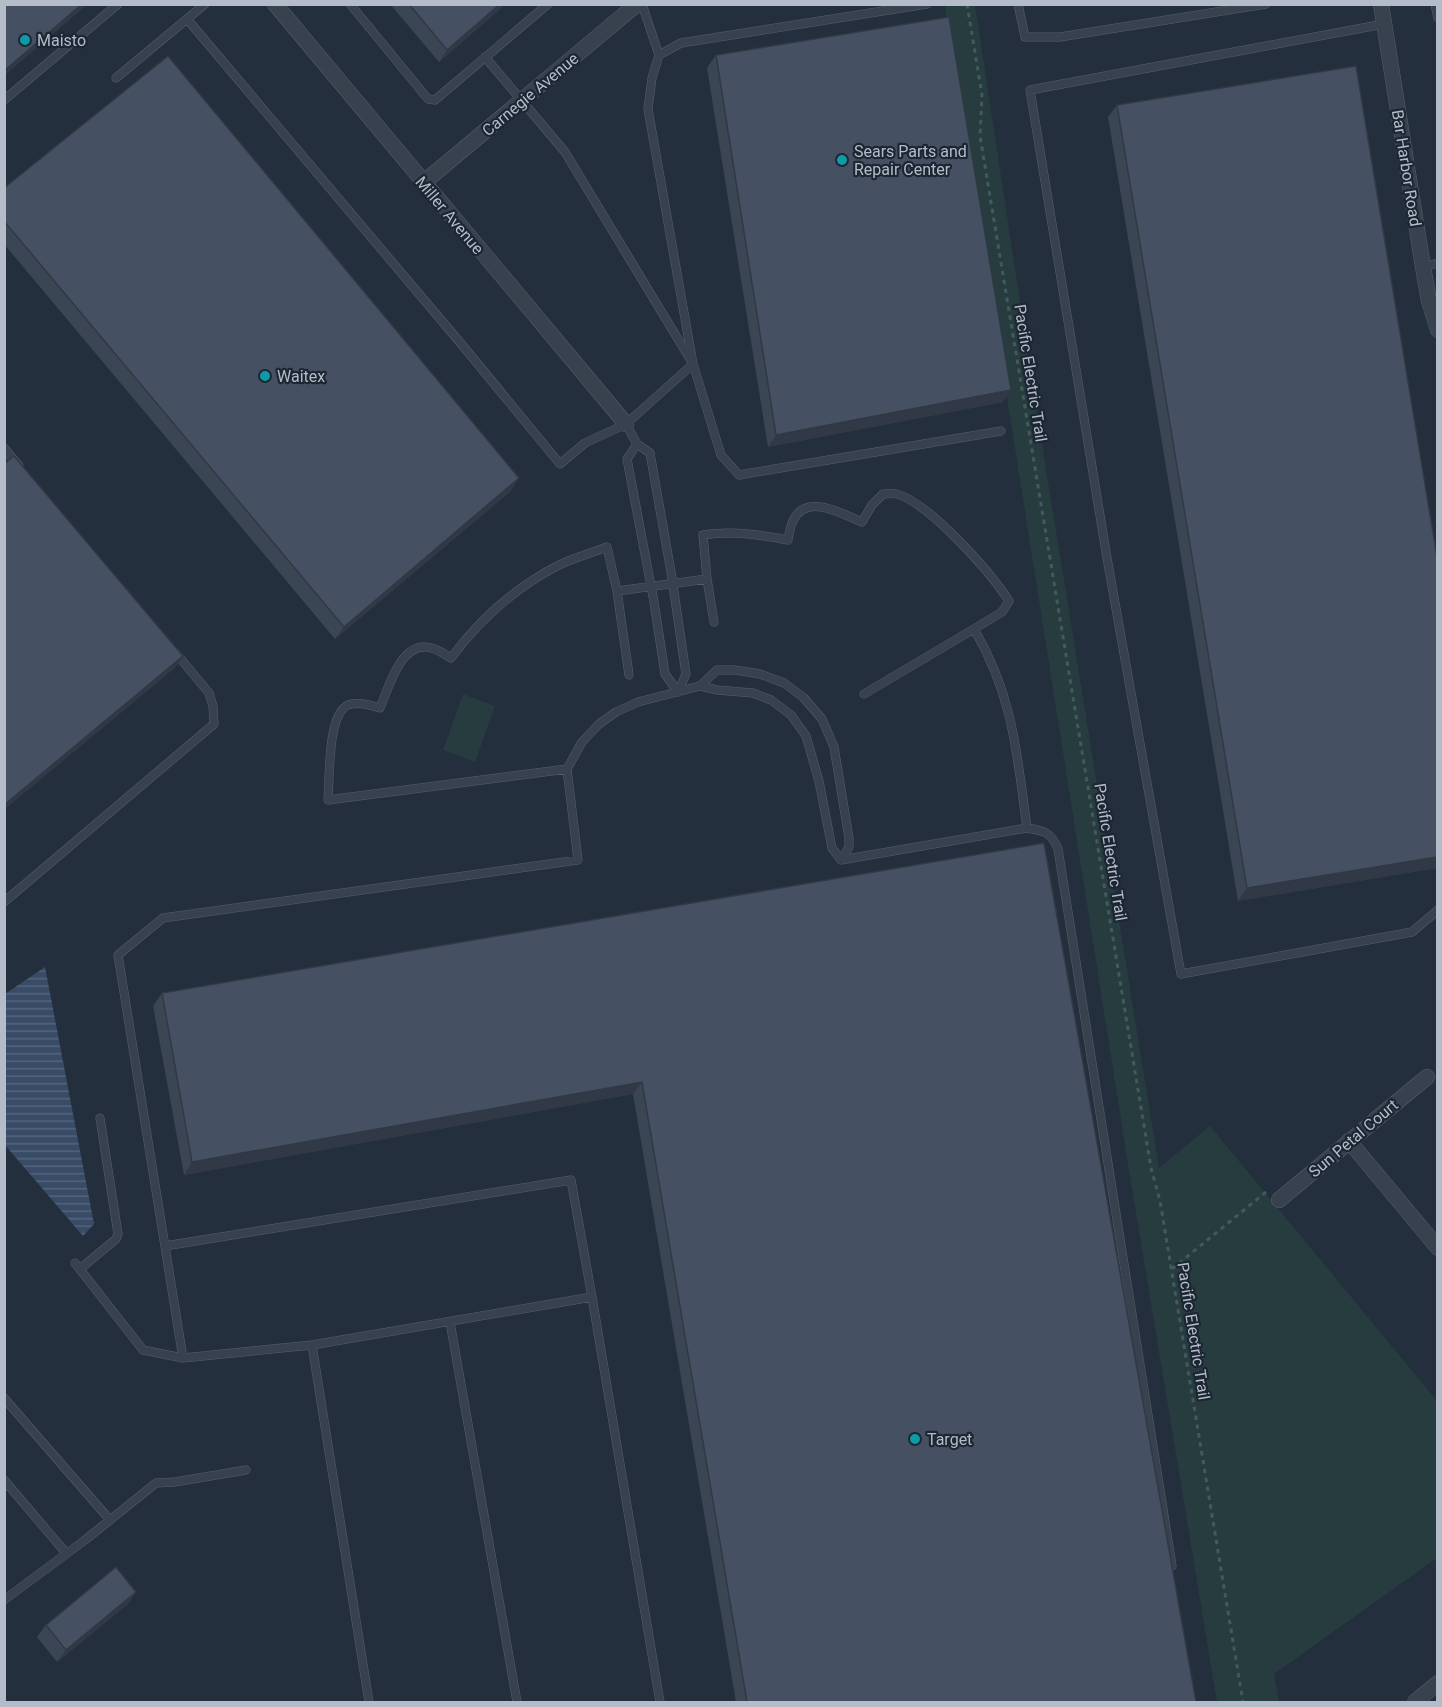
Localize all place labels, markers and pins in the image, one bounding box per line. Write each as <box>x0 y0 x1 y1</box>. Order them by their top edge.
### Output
place label: Maisto <box>37 31 86 50</box>
marker: Maisto <box>18 33 32 47</box>
place label: Sears Parts and Repair Center <box>854 142 967 179</box>
marker: Sears Parts and Repair Center <box>835 153 849 167</box>
place label: Waitex <box>277 367 325 386</box>
marker: Waitex <box>258 369 272 383</box>
place label: Target <box>927 1430 972 1449</box>
marker: Target <box>908 1432 922 1446</box>

